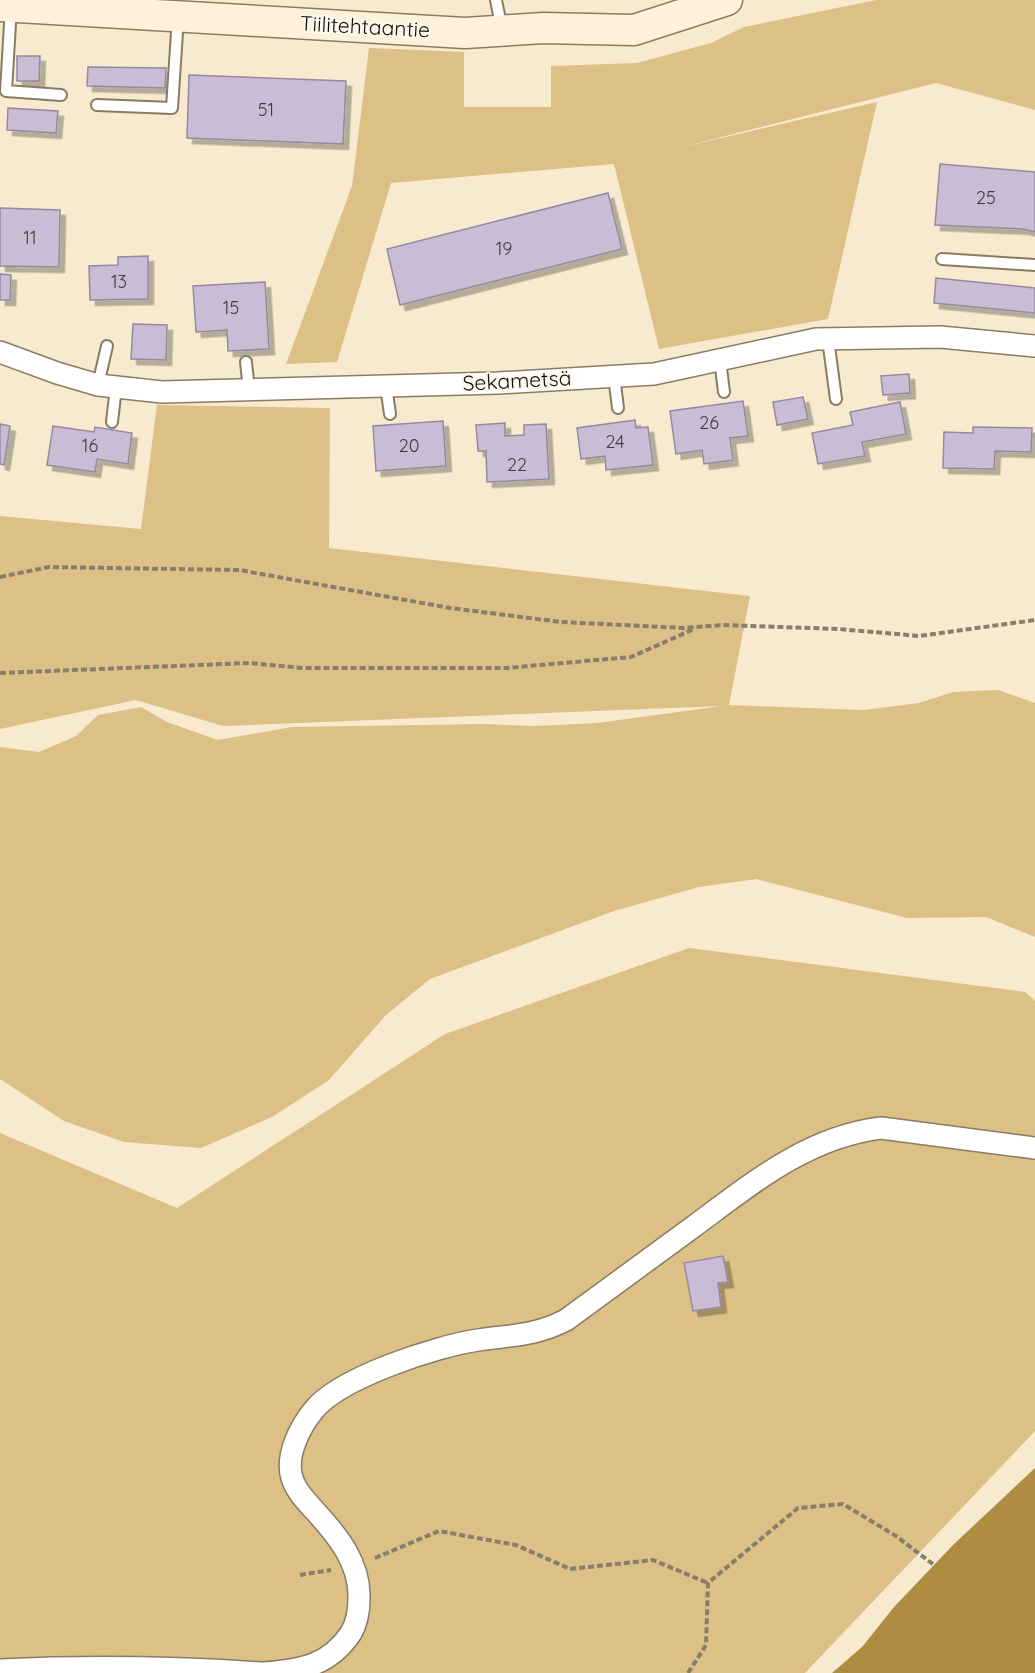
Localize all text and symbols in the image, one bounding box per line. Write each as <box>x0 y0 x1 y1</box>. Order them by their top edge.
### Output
street label: Tiilitehtaantie <box>299 10 431 42</box>
house number: 51 <box>258 98 274 121</box>
house number: 25 <box>976 186 996 209</box>
house number: 11 <box>23 226 37 249</box>
house number: 19 <box>496 237 512 260</box>
house number: 13 <box>111 270 127 293</box>
house number: 15 <box>223 296 239 319</box>
street label: Sekametsä <box>462 364 572 396</box>
house number: 26 <box>699 411 719 434</box>
house number: 24 <box>605 430 625 453</box>
house number: 16 <box>82 434 98 457</box>
house number: 20 <box>399 434 419 457</box>
house number: 22 <box>507 453 527 476</box>

